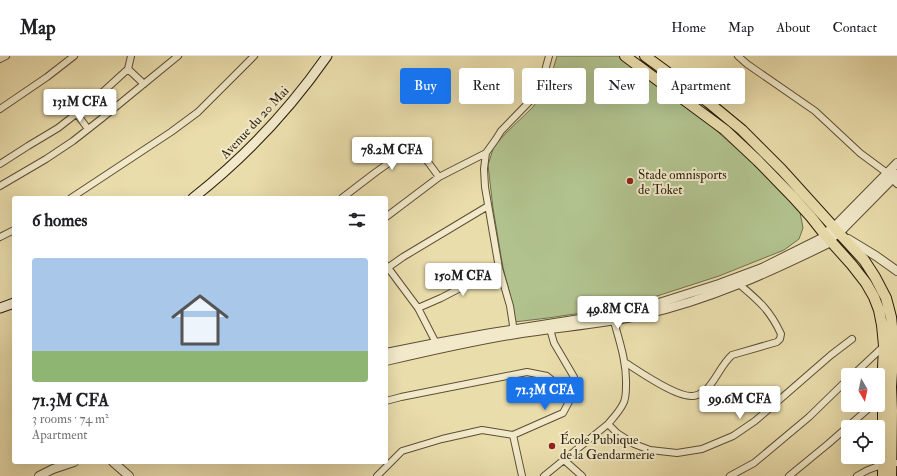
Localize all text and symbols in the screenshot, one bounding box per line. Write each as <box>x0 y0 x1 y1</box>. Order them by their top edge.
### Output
text: Map <box>20 16 56 40</box>
text: Home <box>671 19 706 36</box>
text: Map <box>728 19 754 36</box>
text: About <box>776 19 810 36</box>
text: Contact <box>832 19 877 36</box>
chip: Buy <box>400 68 451 104</box>
chip: Rent <box>459 68 514 104</box>
chip: Filters <box>522 68 586 104</box>
chip: New <box>594 68 649 104</box>
chip: Apartment <box>657 68 745 104</box>
street label: Avenue du 20 Mai <box>216 83 293 163</box>
pin: 131M CFA <box>39 89 121 123</box>
text: 131M CFA <box>52 94 108 110</box>
pin: 78.2M CFA <box>346 137 438 171</box>
text: 78.2M CFA <box>361 142 423 158</box>
place label: Stade omnisports de Toket <box>638 167 727 198</box>
marker: Stade omnisports de Toket <box>625 176 635 186</box>
icon: filters <box>346 209 368 231</box>
text: 6 homes <box>32 210 87 231</box>
pin: 150M CFA <box>422 263 504 297</box>
text: 150M CFA <box>434 268 492 284</box>
icon: home <box>164 284 236 356</box>
pin: 49.8M CFA <box>572 296 664 330</box>
text: 49.8M CFA <box>586 301 650 317</box>
north arrow <box>841 368 885 412</box>
map controls <box>841 368 885 464</box>
pin: 71.3M CFA <box>499 377 591 411</box>
text: 71.3M CFA <box>516 382 574 398</box>
pin: 99.6M CFA <box>694 386 786 420</box>
text: 71.3M CFA <box>32 390 109 411</box>
text: 99.6M CFA <box>708 391 772 407</box>
text: 3 rooms · 74 m² <box>32 411 109 427</box>
button: locate <box>841 420 885 464</box>
text: Apartment <box>32 427 88 443</box>
place label: École Publique de la Gendarmerie <box>560 431 655 463</box>
marker: École Publique de la Gendarmerie <box>547 441 557 451</box>

